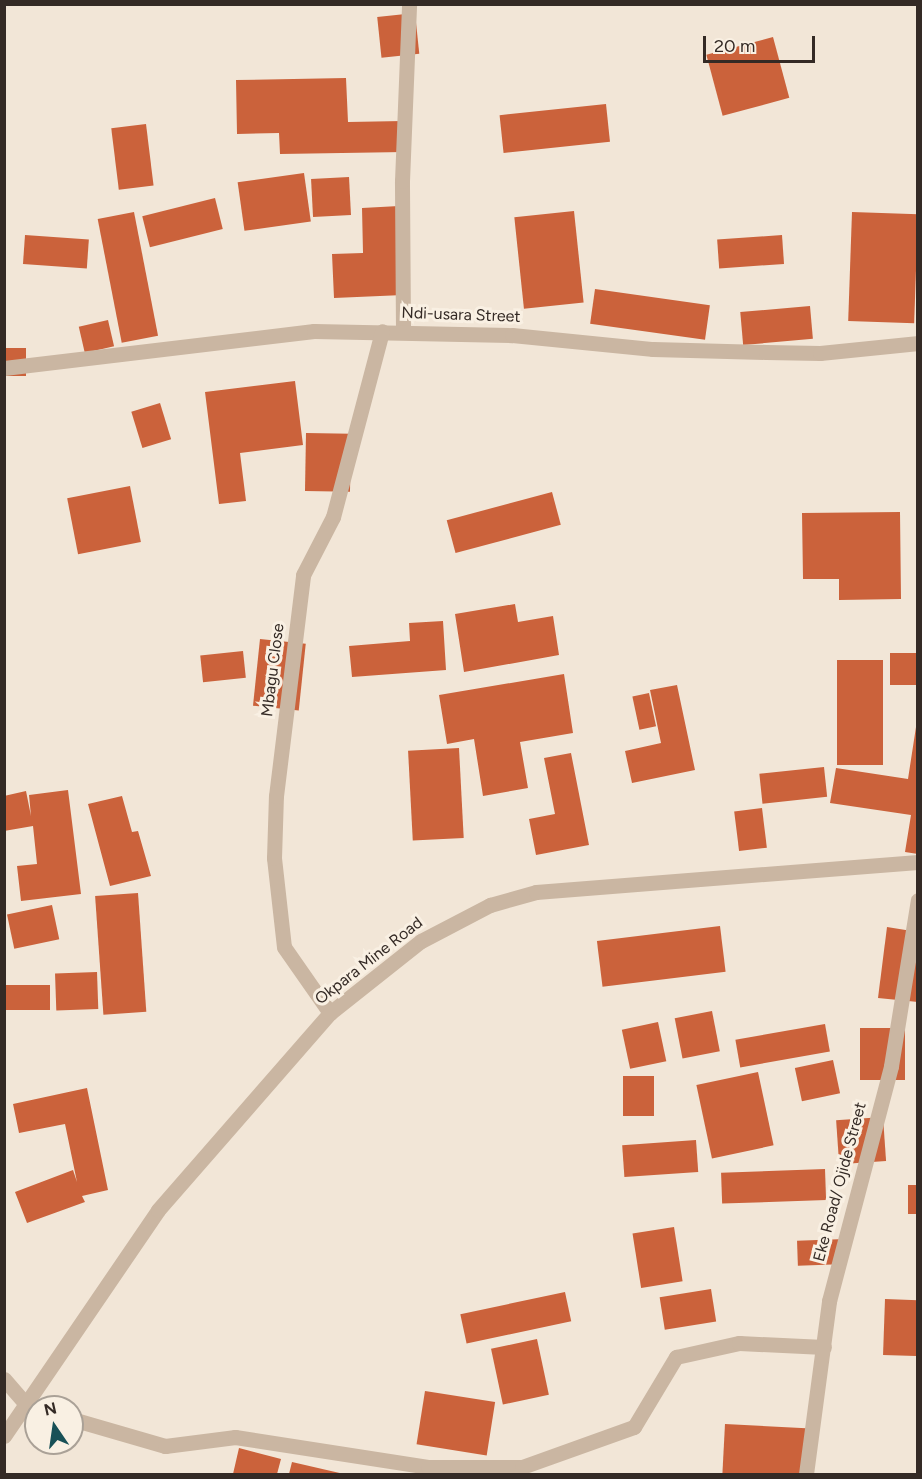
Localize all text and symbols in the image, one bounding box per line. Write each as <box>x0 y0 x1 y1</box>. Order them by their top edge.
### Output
scale bar <box>706 24 818 62</box>
text: 20 m <box>714 35 755 57</box>
street label: Ndi-usara Street <box>401 303 521 327</box>
street label: Mbagu Close <box>258 622 288 718</box>
street label: Okpara Mine Road <box>311 913 427 1009</box>
street label: Eke Road/ Ojide Street <box>809 1100 871 1264</box>
north arrow <box>24 1395 84 1455</box>
text: N <box>42 1398 58 1420</box>

